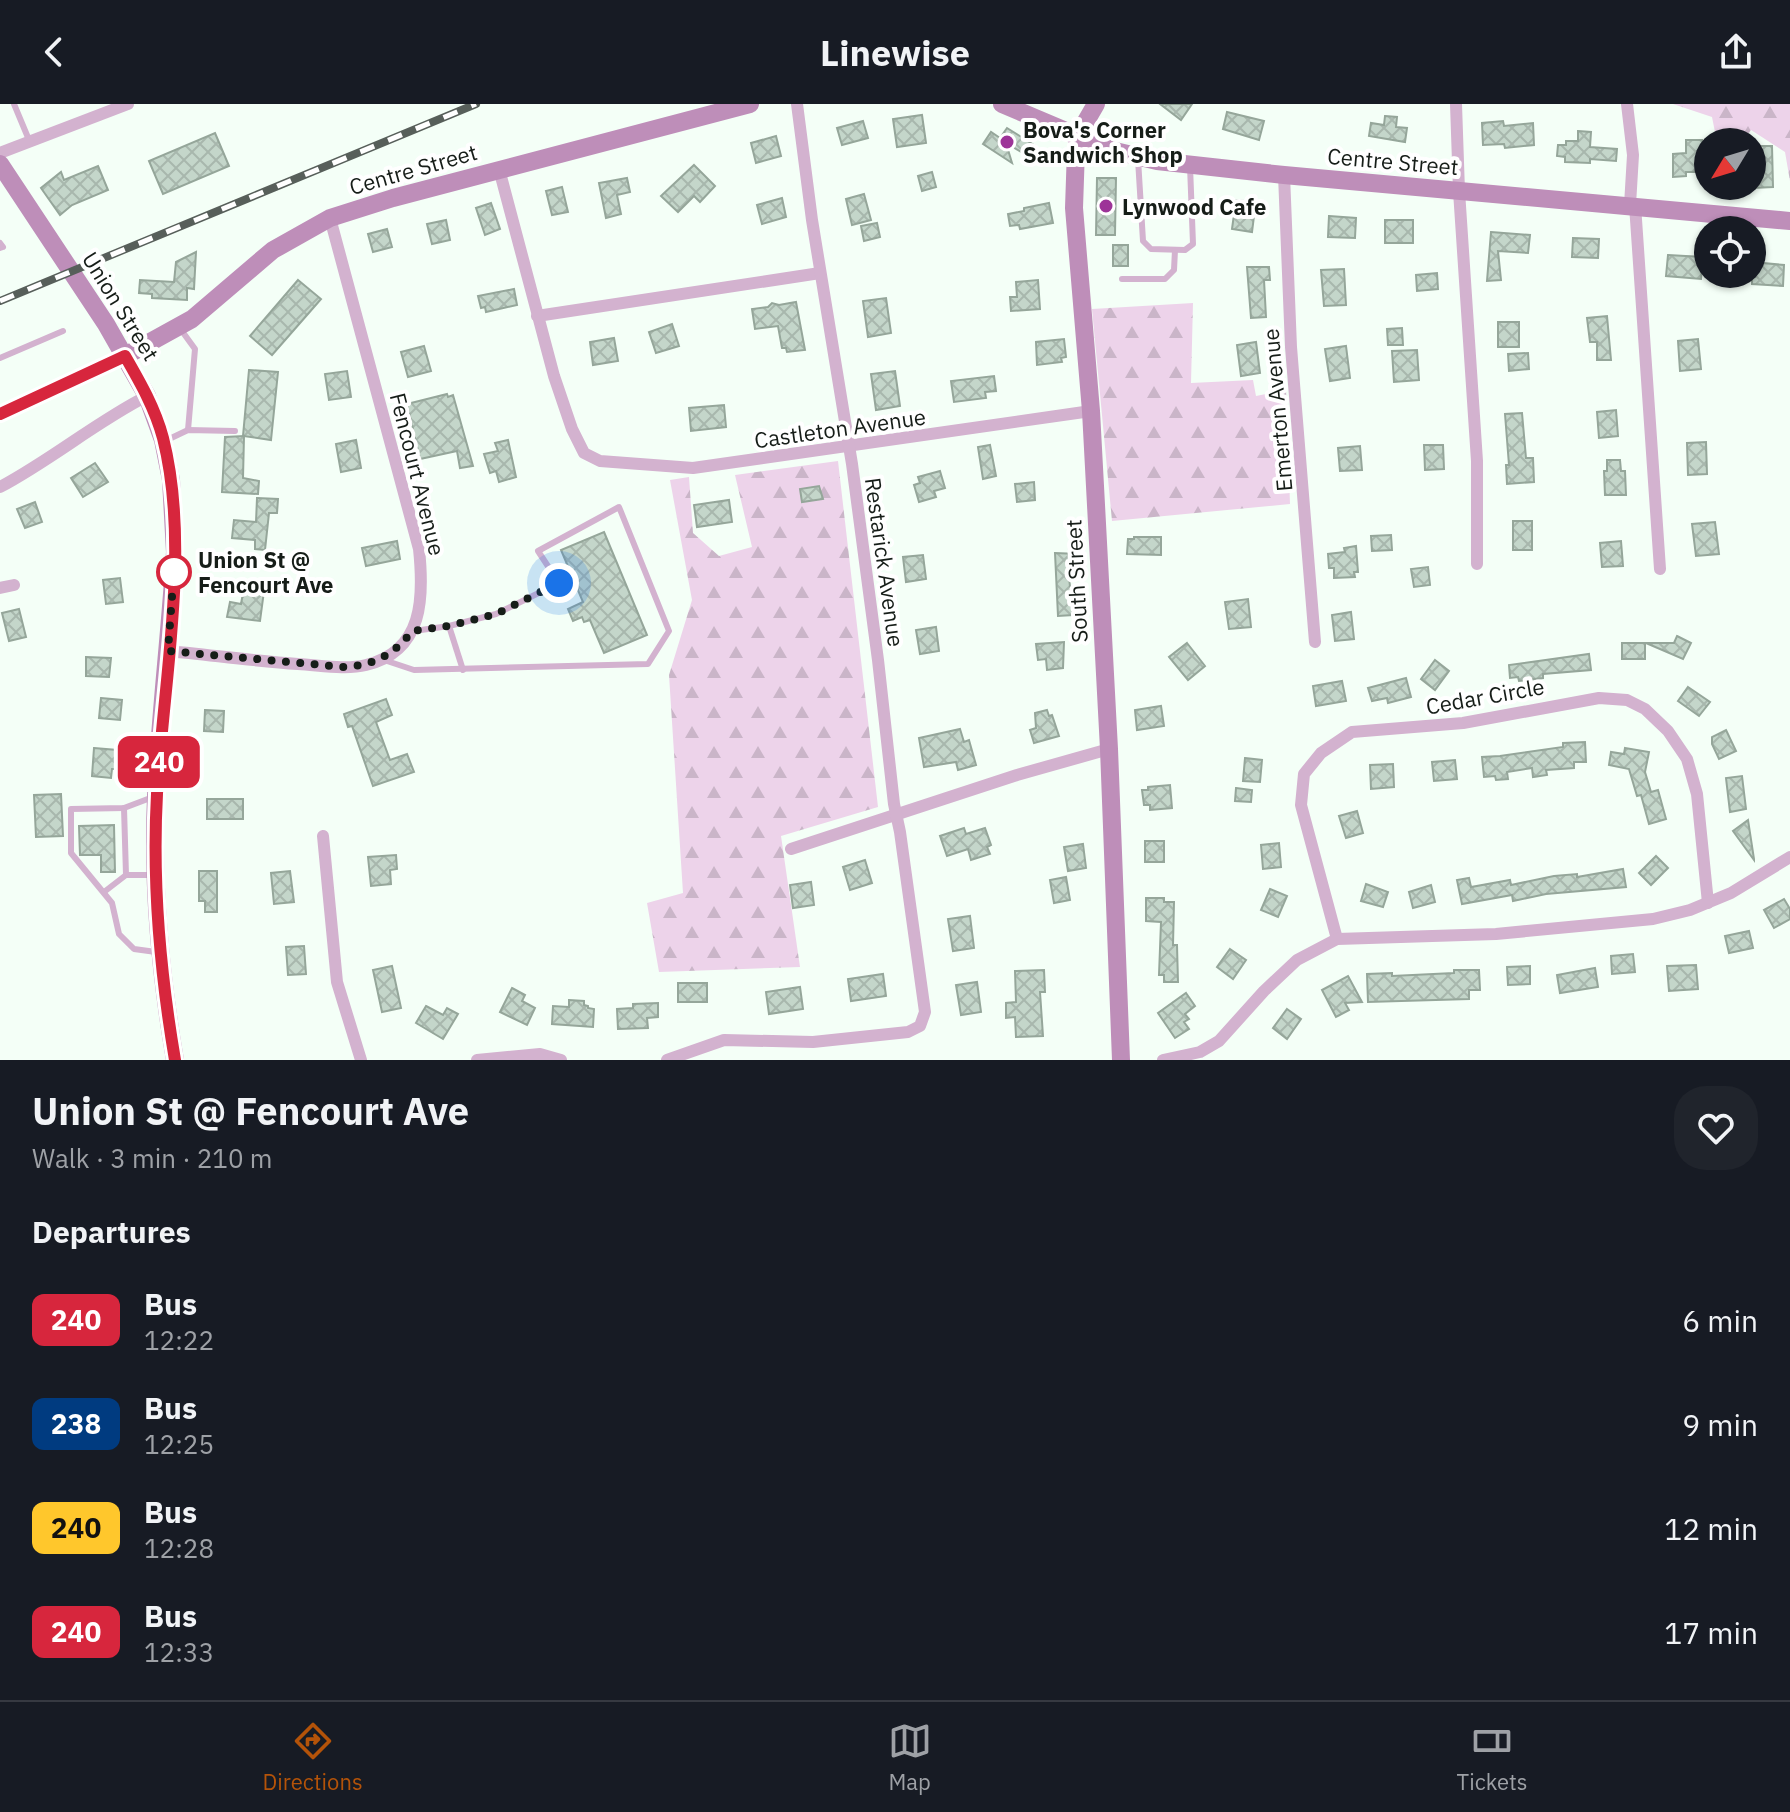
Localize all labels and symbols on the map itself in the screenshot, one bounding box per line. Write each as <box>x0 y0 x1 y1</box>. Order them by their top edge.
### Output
place label: Bova's Corner Sandwich Shop <box>1023 115 1183 169</box>
north arrow <box>1694 128 1766 200</box>
marker: Bova's Corner Sandwich Shop <box>998 133 1016 151</box>
street label: Centre Street <box>346 137 480 201</box>
street label: Centre Street <box>1326 141 1460 181</box>
place label: Lynwood Cafe <box>1122 192 1266 221</box>
marker: Lynwood Cafe <box>1097 197 1115 215</box>
street label: Union Street <box>76 246 166 366</box>
street label: Emerton Avenue <box>1255 327 1299 493</box>
street label: Fencourt Avenue <box>384 390 452 558</box>
street label: Castleton Avenue <box>752 402 928 454</box>
street label: Restarick Avenue <box>859 475 911 649</box>
street label: South Street <box>1058 519 1094 643</box>
place label: Union St @ Fencourt Ave <box>198 545 333 599</box>
marker: Union St @ Fencourt Ave <box>157 555 191 589</box>
your location <box>539 563 579 603</box>
street label: Cedar Circle <box>1424 671 1546 721</box>
line badge: 240 <box>113 736 205 788</box>

